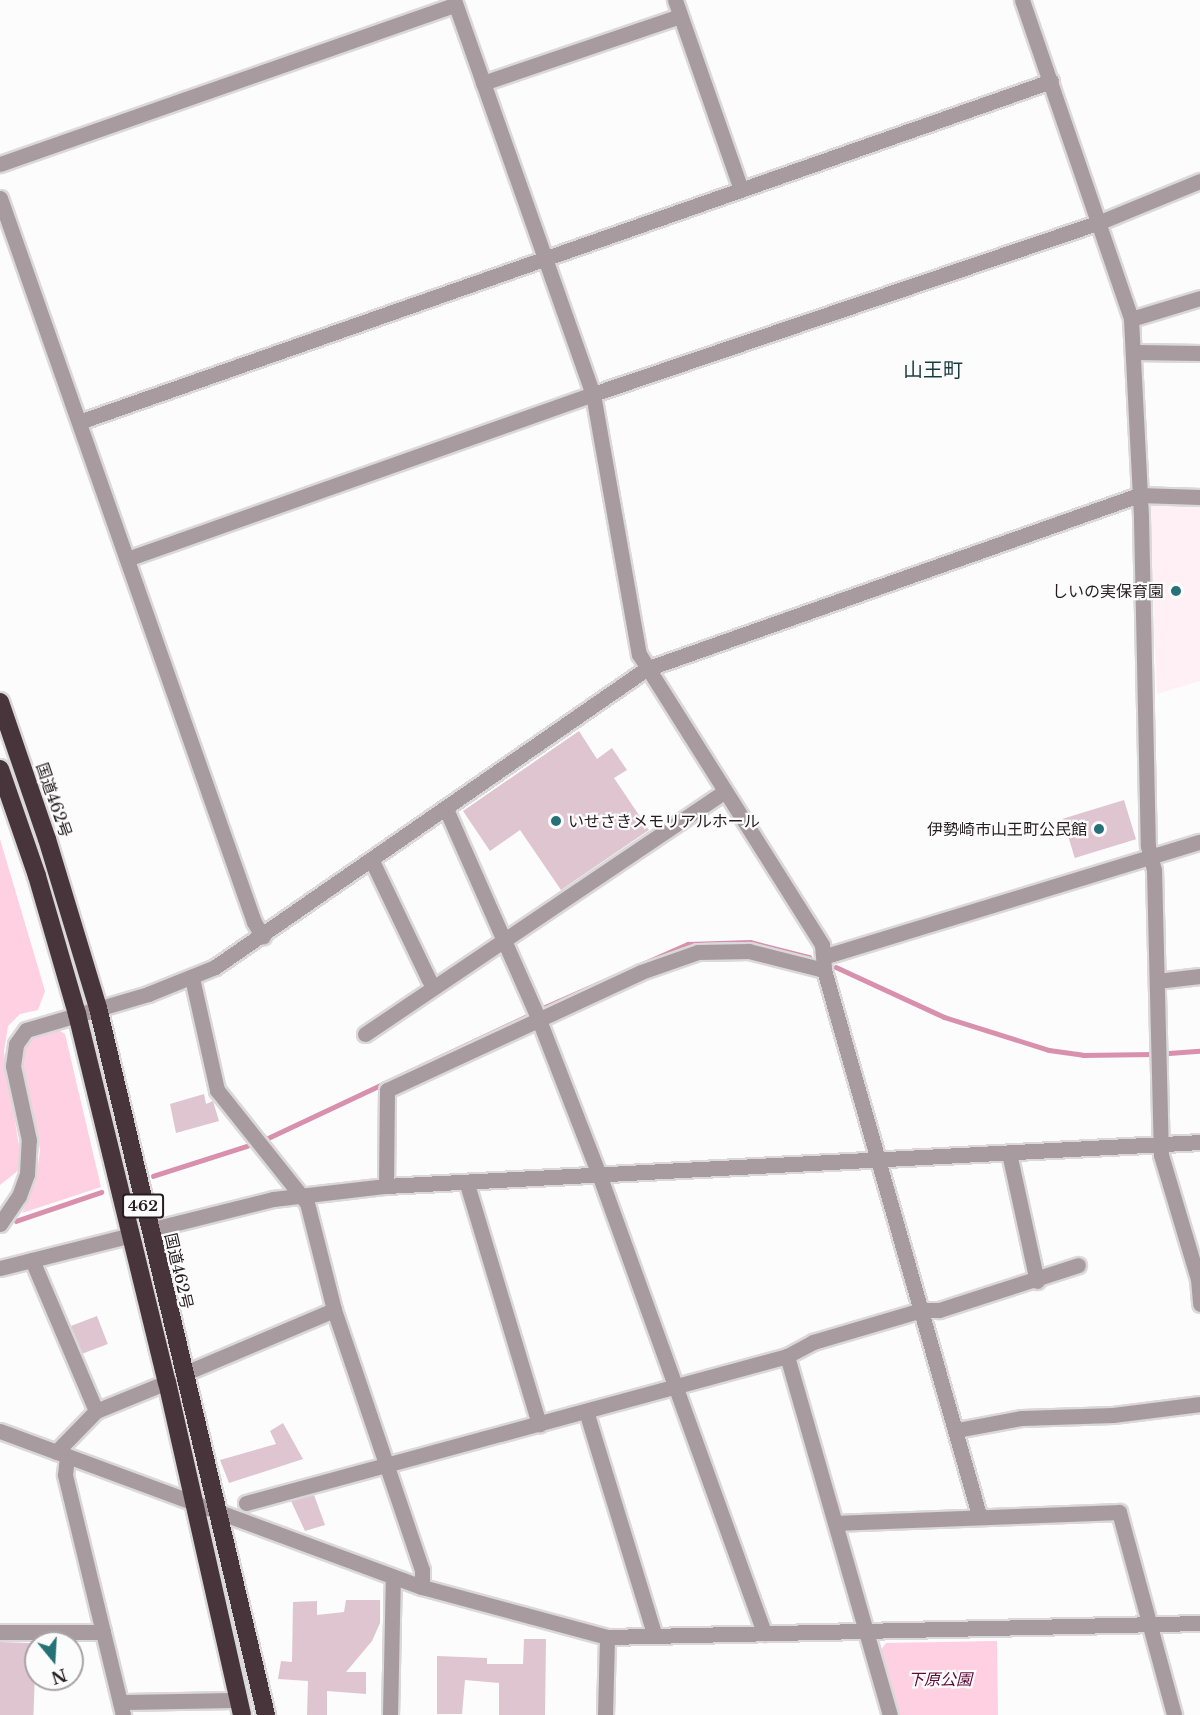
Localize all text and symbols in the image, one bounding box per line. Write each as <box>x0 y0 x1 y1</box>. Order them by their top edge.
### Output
district label: 山王町 <box>903 358 963 382</box>
place label: しいの実保育園 <box>1052 581 1164 601</box>
marker: しいの実保育園 <box>1169 584 1183 598</box>
street label: 国道462号 <box>32 760 76 840</box>
place label: いせさきメモリアルホール <box>568 811 760 831</box>
marker: いせさきメモリアルホール <box>549 814 563 828</box>
place label: 伊勢崎市山王町公民館 <box>927 819 1087 839</box>
marker: 伊勢崎市山王町公民館 <box>1092 822 1106 836</box>
road number: 462 <box>122 1194 164 1218</box>
street label: 国道462号 <box>161 1231 197 1311</box>
north arrow <box>24 1631 84 1691</box>
text: N <box>49 1664 69 1688</box>
park label: 下原公園 <box>908 1669 972 1689</box>

